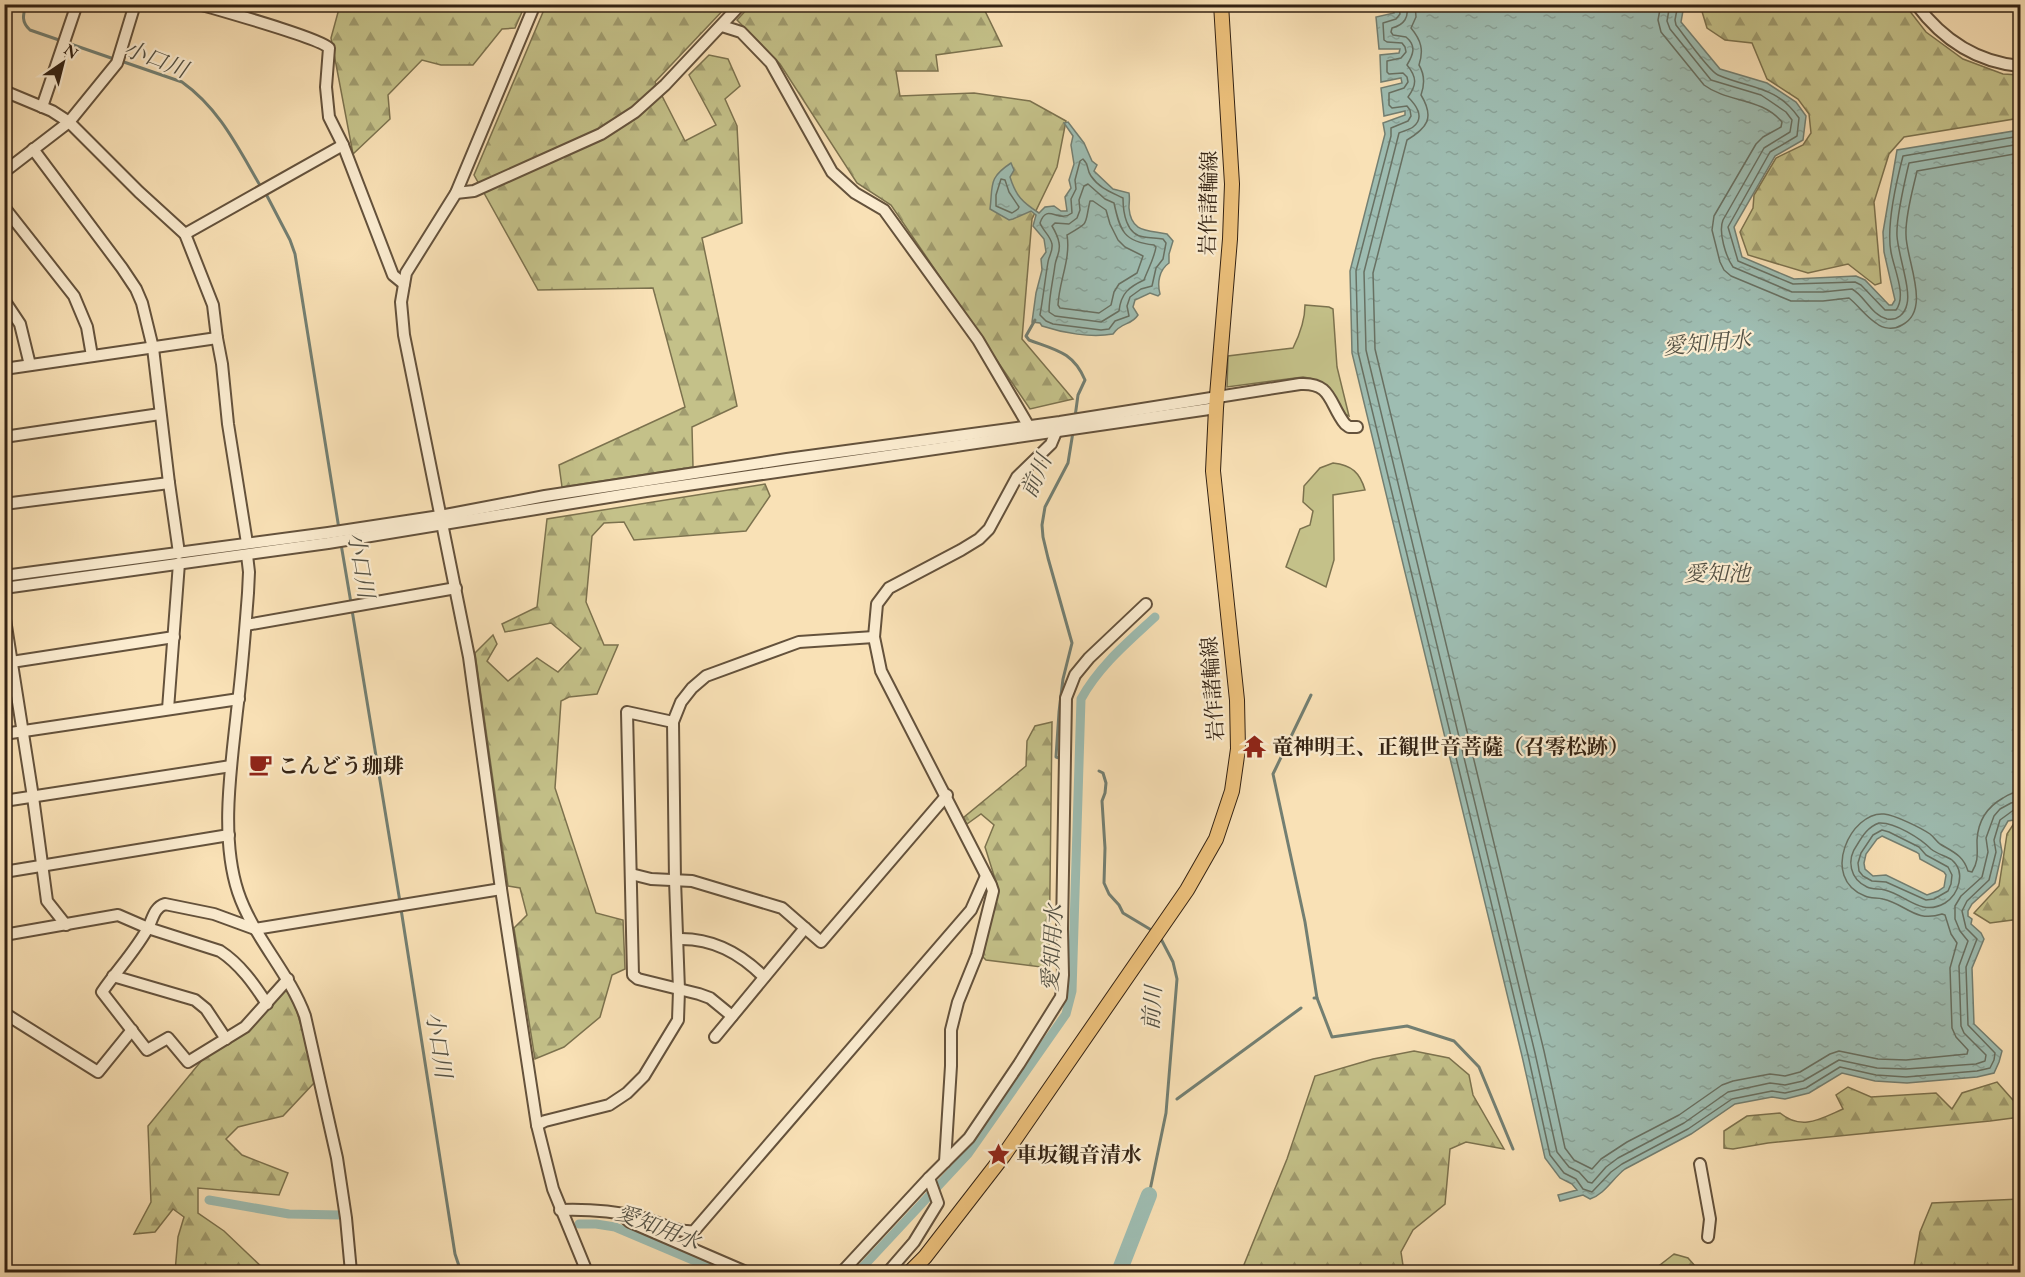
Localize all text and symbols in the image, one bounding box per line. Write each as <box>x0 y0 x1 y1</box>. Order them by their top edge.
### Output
north arrow <box>33 33 93 93</box>
water label: 小口川 <box>120 34 194 85</box>
text: N <box>60 39 83 63</box>
street label: 岩作諸輪線 <box>1194 150 1222 256</box>
water label: 愛知用水 <box>1662 325 1754 361</box>
water label: 前川 <box>1014 448 1059 502</box>
water label: 小口川 <box>341 530 381 602</box>
water label: 愛知池 <box>1684 559 1753 588</box>
street label: 岩作諸輪線 <box>1195 636 1229 742</box>
temple icon: 竜神明王、正観世音菩薩（召零松跡） <box>1241 733 1267 759</box>
place label: 竜神明王、正観世音菩薩（召零松跡） <box>1272 733 1629 760</box>
cafe icon: こんどう珈琲 <box>247 752 273 778</box>
place label: こんどう珈琲 <box>278 752 404 779</box>
water label: 愛知用水 <box>1035 901 1069 993</box>
water label: 前川 <box>1136 983 1168 1031</box>
water label: 小口川 <box>420 1010 459 1082</box>
place icon: 車坂観音清水 <box>985 1141 1011 1167</box>
place label: 車坂観音清水 <box>1016 1141 1142 1168</box>
water label: 愛知用水 <box>612 1198 706 1257</box>

